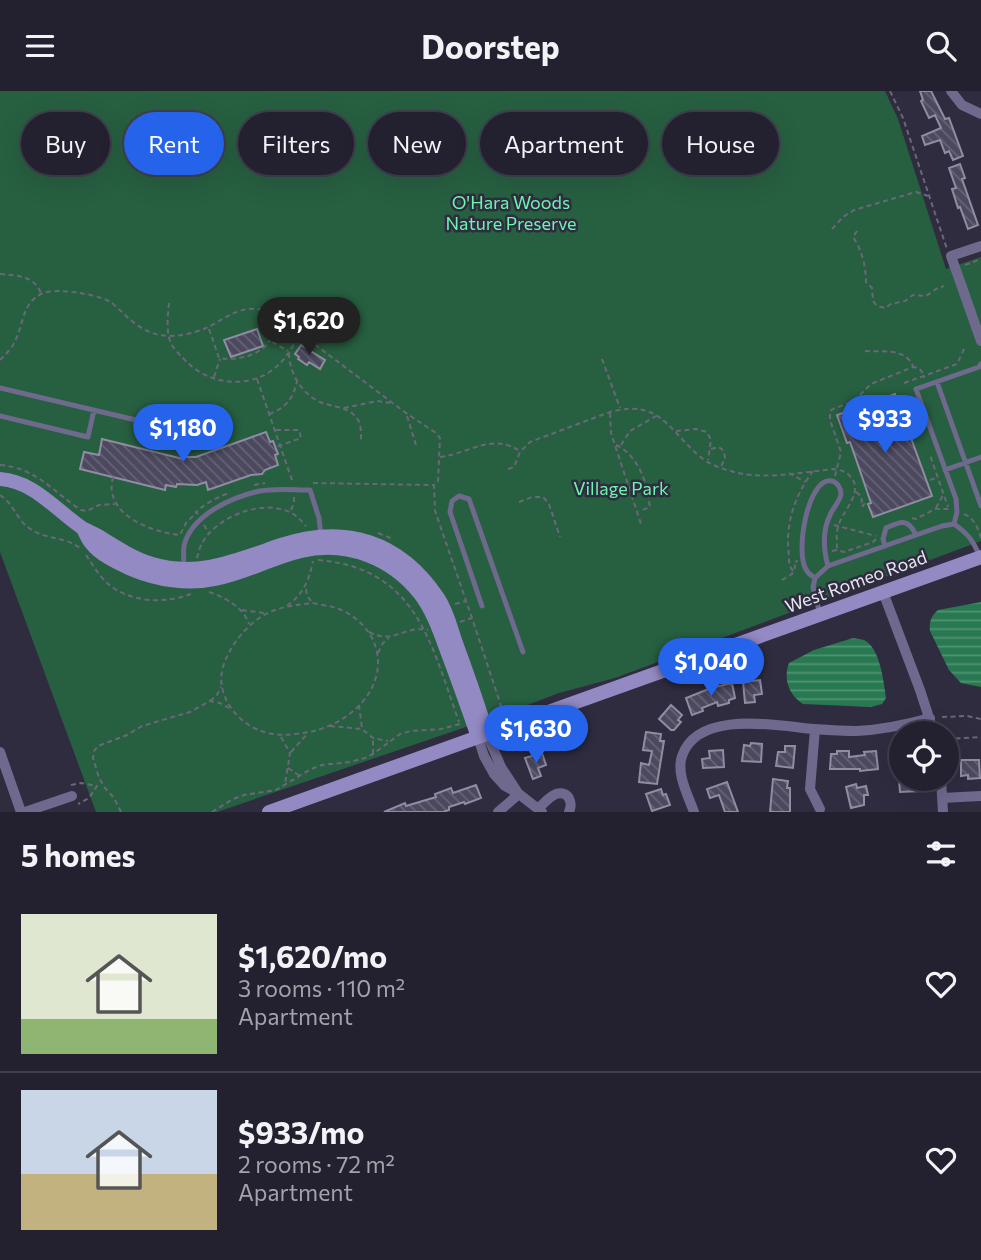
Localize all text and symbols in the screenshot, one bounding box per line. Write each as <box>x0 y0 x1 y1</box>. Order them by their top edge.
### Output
text: Doorstep <box>421 26 560 66</box>
icon: menu <box>21 27 59 65</box>
icon: search <box>922 27 960 65</box>
chip: Buy <box>21 112 110 175</box>
chip: Rent <box>124 112 224 175</box>
chip: Filters <box>238 112 354 175</box>
chip: New <box>368 112 466 175</box>
chip: Apartment <box>480 112 648 175</box>
chip: House <box>662 112 779 175</box>
park label: O'Hara Woods Nature Preserve <box>445 191 577 234</box>
pin: $1,620 <box>252 297 366 357</box>
text: $1,620 <box>273 306 345 334</box>
pin: $933 <box>844 395 926 455</box>
text: $933 <box>858 404 912 432</box>
pin: $1,180 <box>126 405 240 464</box>
text: $1,180 <box>149 413 217 441</box>
park label: Village Park <box>573 477 669 499</box>
street label: West Romeo Road <box>782 545 930 617</box>
pin: $1,040 <box>654 639 768 698</box>
text: $1,040 <box>674 647 748 675</box>
pin: $1,630 <box>479 705 593 765</box>
text: $1,630 <box>500 714 572 742</box>
map controls <box>889 721 959 791</box>
button: locate <box>889 721 959 791</box>
icon: filters <box>922 835 960 873</box>
text: 5 homes <box>21 836 135 873</box>
text: $1,620/mo <box>238 937 387 974</box>
icon: home <box>77 942 161 1026</box>
icon: heart <box>922 965 960 1003</box>
text: 3 rooms · 110 m² <box>238 974 405 1002</box>
text: Apartment <box>238 1002 353 1030</box>
text: $933/mo <box>238 1113 364 1150</box>
icon: home <box>77 1118 161 1202</box>
icon: heart <box>922 1141 960 1179</box>
text: 2 rooms · 72 m² <box>238 1150 395 1178</box>
text: Apartment <box>238 1178 353 1206</box>

